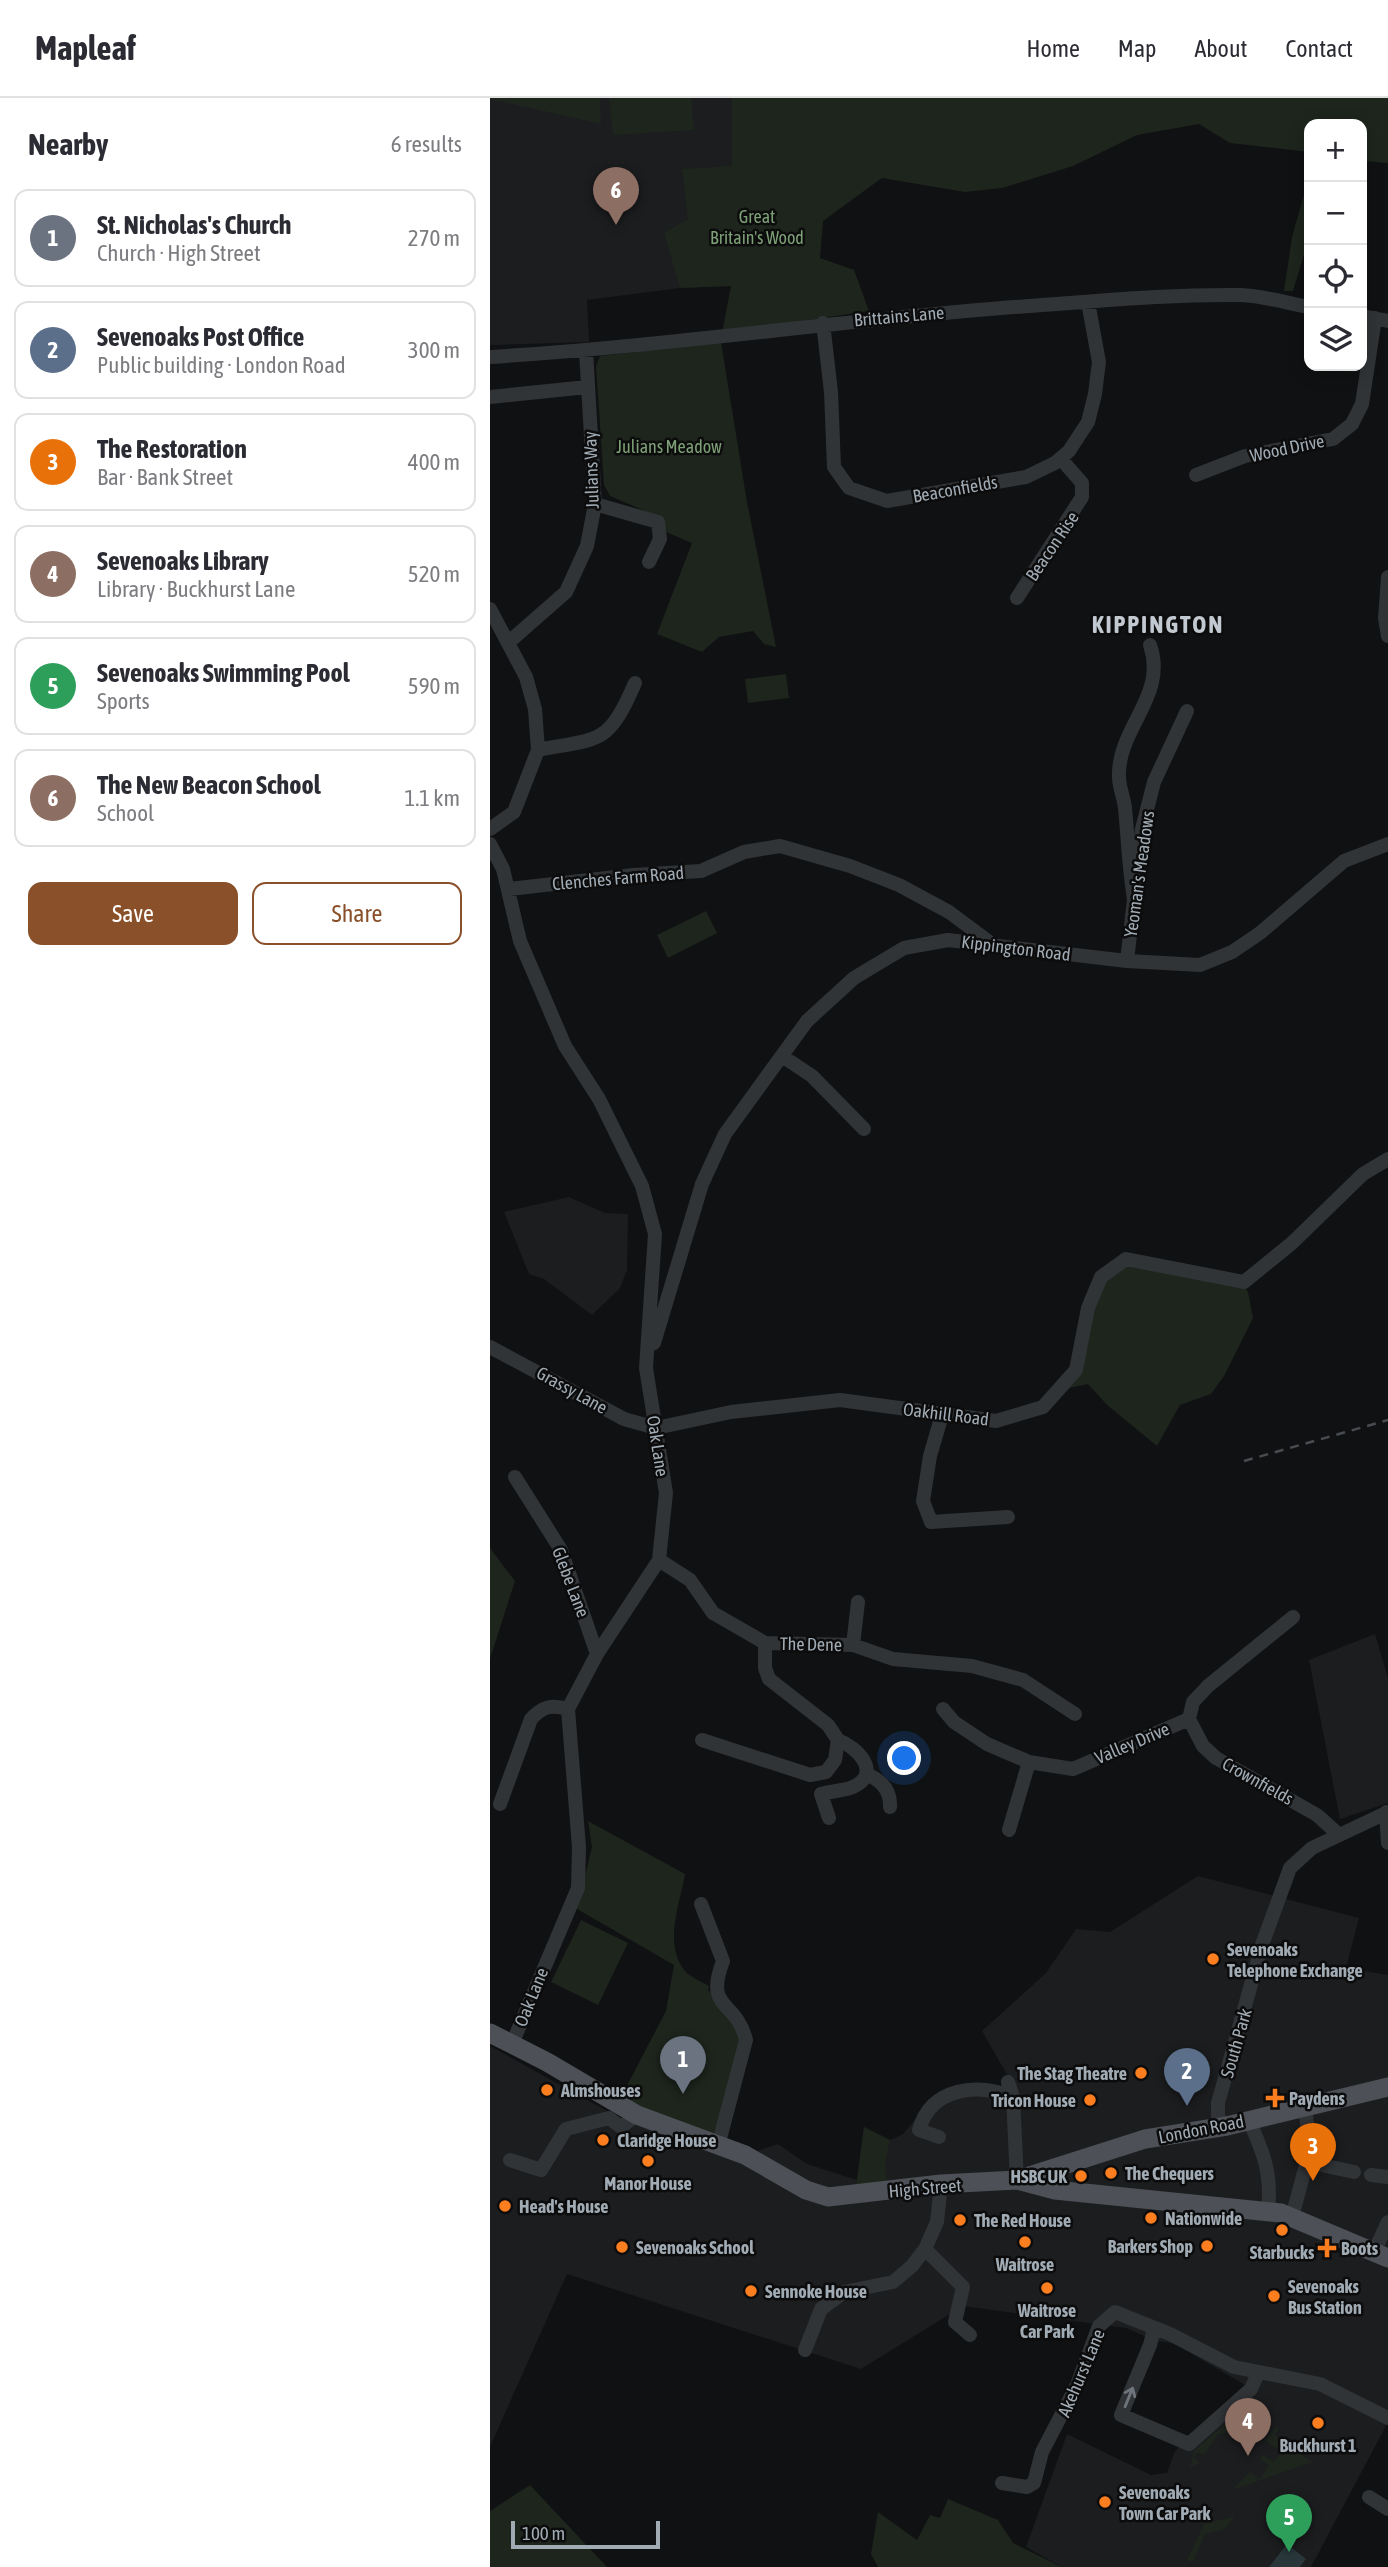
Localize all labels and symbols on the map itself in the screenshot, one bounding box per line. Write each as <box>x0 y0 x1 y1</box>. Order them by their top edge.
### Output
pin: 6 <box>593 167 639 225</box>
park label: Great Britain's Wood <box>710 206 804 248</box>
street label: Brittains Lane <box>853 302 945 330</box>
street label: Wood Drive <box>1248 430 1326 466</box>
street label: Julians Way <box>579 431 603 509</box>
park label: Julians Meadow <box>616 436 722 457</box>
street label: Beaconfields <box>911 471 999 507</box>
street label: Beacon Rise <box>1021 507 1083 585</box>
district label: KIPPINGTON <box>1092 611 1224 638</box>
street label: Yeoman's Meadows <box>1120 809 1158 939</box>
street label: Clenches Farm Road <box>551 862 685 894</box>
street label: Kippington Road <box>960 931 1072 965</box>
street label: Grassy Lane <box>533 1362 611 1418</box>
street label: Oakhill Road <box>902 1398 990 1430</box>
street label: Oak Lane <box>643 1414 673 1478</box>
street label: Glebe Lane <box>548 1544 594 1620</box>
street label: The Dene <box>780 1633 842 1655</box>
street label: Valley Drive <box>1092 1718 1172 1768</box>
your location <box>887 1741 921 1775</box>
street label: Crownfields <box>1219 1753 1297 1809</box>
place label: Sevenoaks Telephone Exchange <box>1227 1939 1363 1981</box>
marker: Sevenoaks Telephone Exchange <box>1205 1951 1221 1967</box>
street label: Oak Lane <box>510 1965 552 2029</box>
street label: South Park <box>1216 2006 1256 2080</box>
pin: 1 <box>660 2036 706 2094</box>
pin: 2 <box>1164 2048 1210 2106</box>
place label: The Stag Theatre <box>1017 2063 1127 2084</box>
marker: The Stag Theatre <box>1133 2065 1149 2081</box>
place label: Almshouses <box>560 2080 641 2101</box>
marker: Almshouses <box>539 2082 555 2098</box>
place label: Paydens <box>1289 2088 1345 2109</box>
place label: Tricon House <box>991 2090 1076 2111</box>
marker: Paydens <box>1267 2090 1283 2106</box>
marker: Tricon House <box>1082 2092 1098 2108</box>
street label: London Road <box>1156 2110 1246 2148</box>
pin: 3 <box>1290 2123 1336 2181</box>
place label: Claridge House <box>617 2130 716 2151</box>
marker: Claridge House <box>595 2132 611 2148</box>
marker: Manor House <box>640 2153 656 2169</box>
place label: The Chequers <box>1125 2163 1215 2184</box>
marker: The Chequers <box>1103 2165 1119 2181</box>
place label: HSBC UK <box>1010 2166 1067 2187</box>
marker: HSBC UK <box>1073 2168 1089 2184</box>
place label: Manor House <box>604 2173 692 2194</box>
street label: High Street <box>888 2174 962 2202</box>
place label: Head's House <box>519 2196 608 2217</box>
marker: Head's House <box>497 2198 513 2214</box>
place label: Nationwide <box>1165 2208 1242 2229</box>
place label: The Red House <box>974 2210 1071 2231</box>
marker: Nationwide <box>1143 2210 1159 2226</box>
marker: The Red House <box>952 2212 968 2228</box>
marker: Starbucks <box>1274 2222 1290 2238</box>
marker: Waitrose <box>1017 2234 1033 2250</box>
place label: Barkers Shop <box>1108 2236 1193 2257</box>
place label: Sevenoaks School <box>636 2237 754 2258</box>
marker: Barkers Shop <box>1199 2238 1215 2254</box>
place label: Boots <box>1341 2238 1379 2259</box>
marker: Sevenoaks School <box>614 2239 630 2255</box>
marker: Boots <box>1319 2240 1335 2256</box>
place label: Starbucks <box>1250 2242 1315 2263</box>
place label: Waitrose <box>995 2254 1054 2275</box>
place label: Sevenoaks Bus Station <box>1288 2276 1362 2318</box>
marker: Waitrose Car Park <box>1039 2280 1055 2296</box>
place label: Sennoke House <box>765 2281 867 2302</box>
marker: Sennoke House <box>743 2283 759 2299</box>
marker: Sevenoaks Bus Station <box>1266 2288 1282 2304</box>
place label: Waitrose Car Park <box>1017 2300 1076 2342</box>
street label: Akehurst Lane <box>1053 2326 1109 2420</box>
one-way arrow <box>1123 2387 1136 2408</box>
pin: 4 <box>1225 2398 1271 2456</box>
marker: Buckhurst 1 <box>1310 2415 1326 2431</box>
place label: Buckhurst 1 <box>1279 2435 1357 2456</box>
place label: Sevenoaks Town Car Park <box>1119 2482 1211 2524</box>
marker: Sevenoaks Town Car Park <box>1097 2494 1113 2510</box>
pin: 5 <box>1266 2494 1312 2552</box>
scale bar <box>511 2518 660 2550</box>

